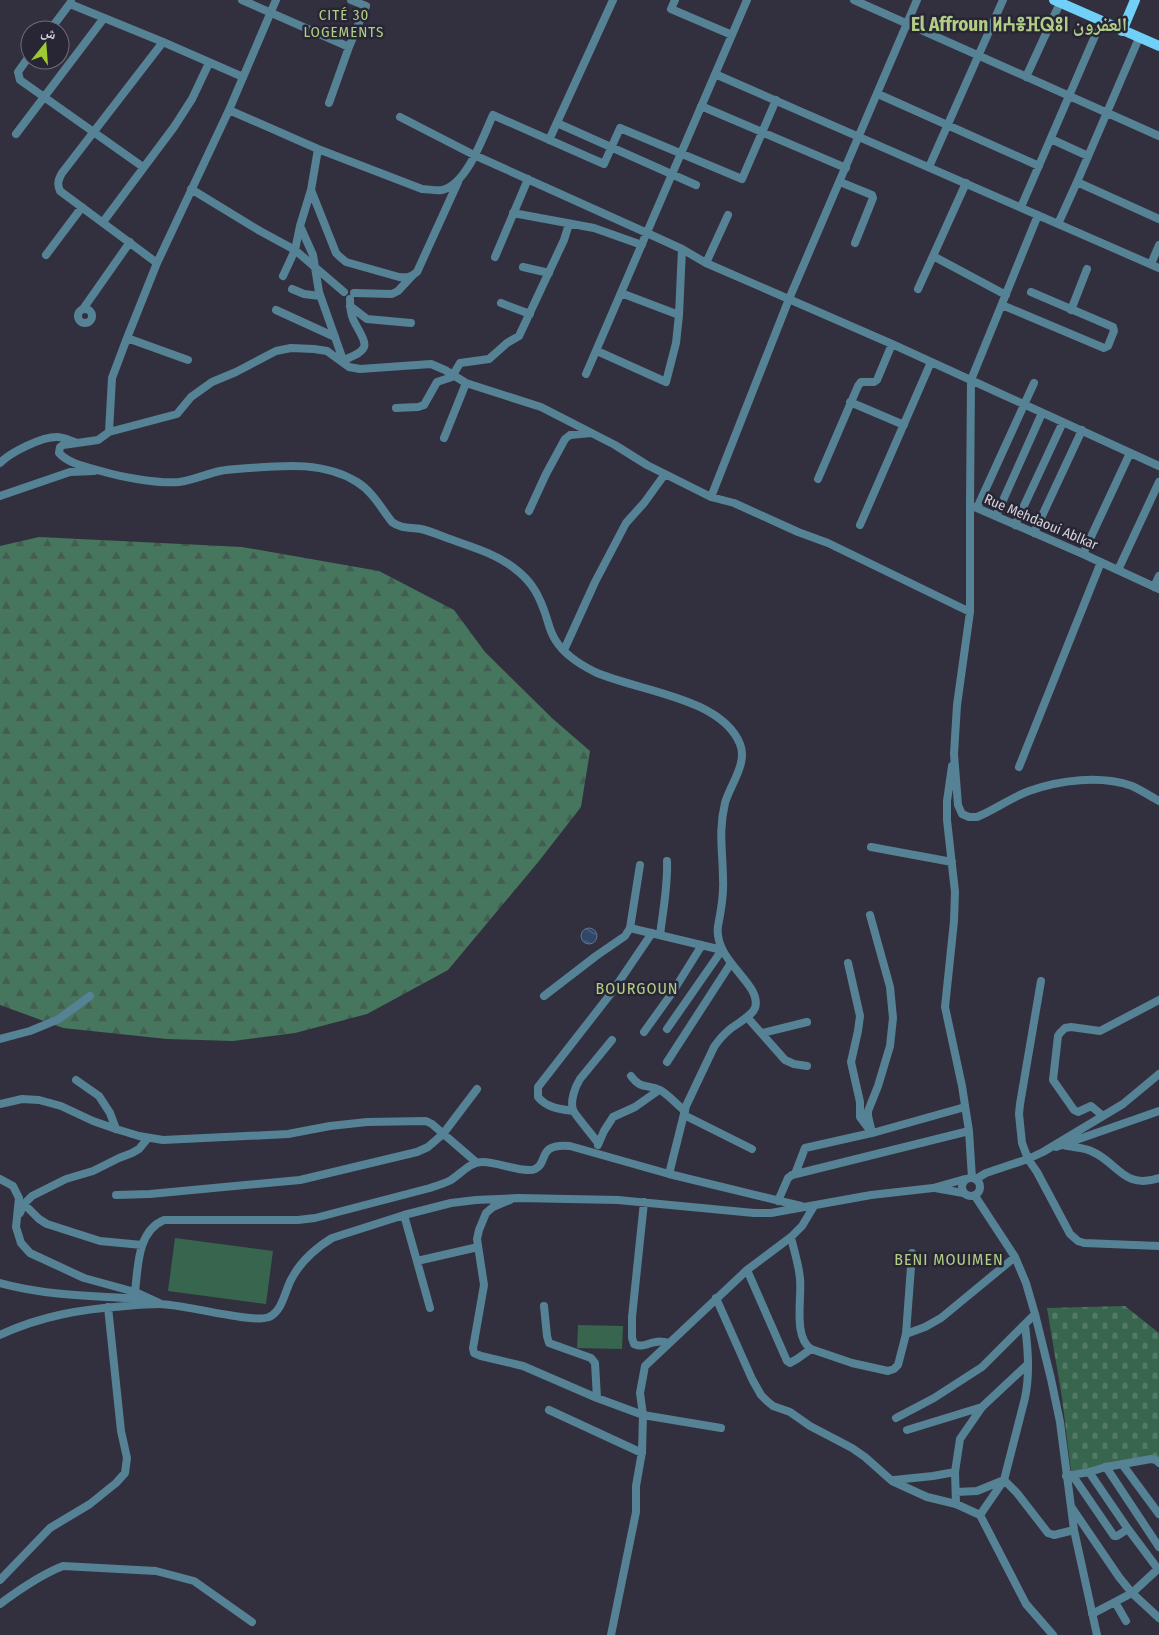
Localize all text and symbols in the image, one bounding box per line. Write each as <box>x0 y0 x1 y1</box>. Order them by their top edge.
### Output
district label: CITÉ 30 LOGEMENTS <box>304 6 384 41</box>
district label: El Affroun ⵍⵄⴻⴼⵕⵓⵏ العفرون <box>911 13 1127 36</box>
north arrow <box>20 20 70 70</box>
text: ش <box>39 23 58 43</box>
street label: Rue Mehdaoui Ablkar <box>982 490 1101 554</box>
district label: BOURGOUN <box>595 979 679 998</box>
district label: BENI MOUIMEN <box>894 1250 1004 1269</box>

